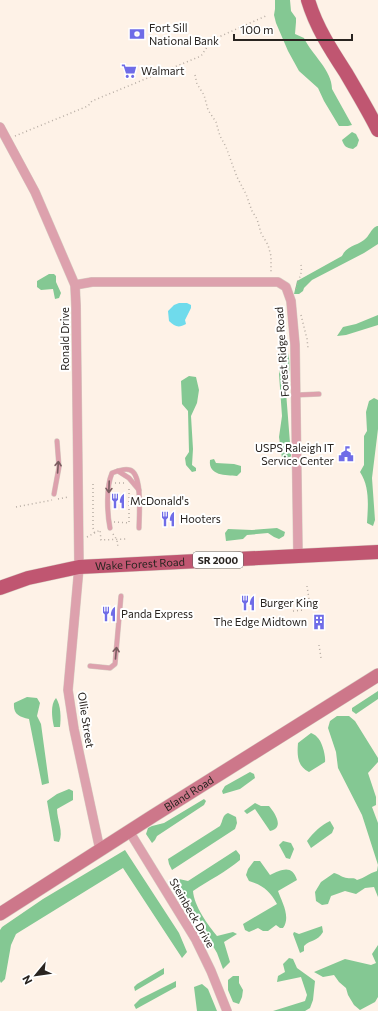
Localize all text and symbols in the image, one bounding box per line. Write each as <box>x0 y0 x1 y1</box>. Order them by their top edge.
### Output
scale bar <box>234 16 352 42</box>
place label: Fort Sill National Bank <box>149 21 219 47</box>
text: 100 m <box>240 22 274 36</box>
bank icon: Fort Sill National Bank <box>128 25 146 43</box>
supermarket icon: Walmart <box>120 62 138 80</box>
place label: Walmart <box>141 64 185 77</box>
street label: Ronald Drive <box>58 307 71 371</box>
street label: Forest Ridge Road <box>272 307 291 398</box>
place label: USPS Raleigh IT Service Center <box>255 441 335 467</box>
public building icon: USPS Raleigh IT Service Center <box>337 445 355 463</box>
one-way arrow <box>55 461 62 474</box>
one-way arrow <box>105 480 112 493</box>
restaurant icon: McDonald's <box>109 492 127 510</box>
place label: McDonald's <box>130 494 189 507</box>
restaurant icon: Hooters <box>159 510 177 528</box>
place label: Hooters <box>180 512 221 525</box>
road number: SR 2000 <box>193 552 243 568</box>
street label: Wake Forest Road <box>95 555 185 572</box>
restaurant icon: Burger King <box>239 594 257 612</box>
place label: Burger King <box>260 596 318 609</box>
restaurant icon: Panda Express <box>100 605 118 623</box>
place label: Panda Express <box>121 607 193 620</box>
building icon: The Edge Midtown <box>310 613 328 631</box>
place label: The Edge Midtown <box>213 615 307 628</box>
one-way arrow <box>113 647 120 660</box>
street label: Ollie Street <box>76 691 97 749</box>
street label: Bland Road <box>161 773 216 814</box>
street label: Steinbeck Drive <box>167 876 218 950</box>
north arrow <box>16 955 56 995</box>
text: N <box>19 973 35 987</box>

